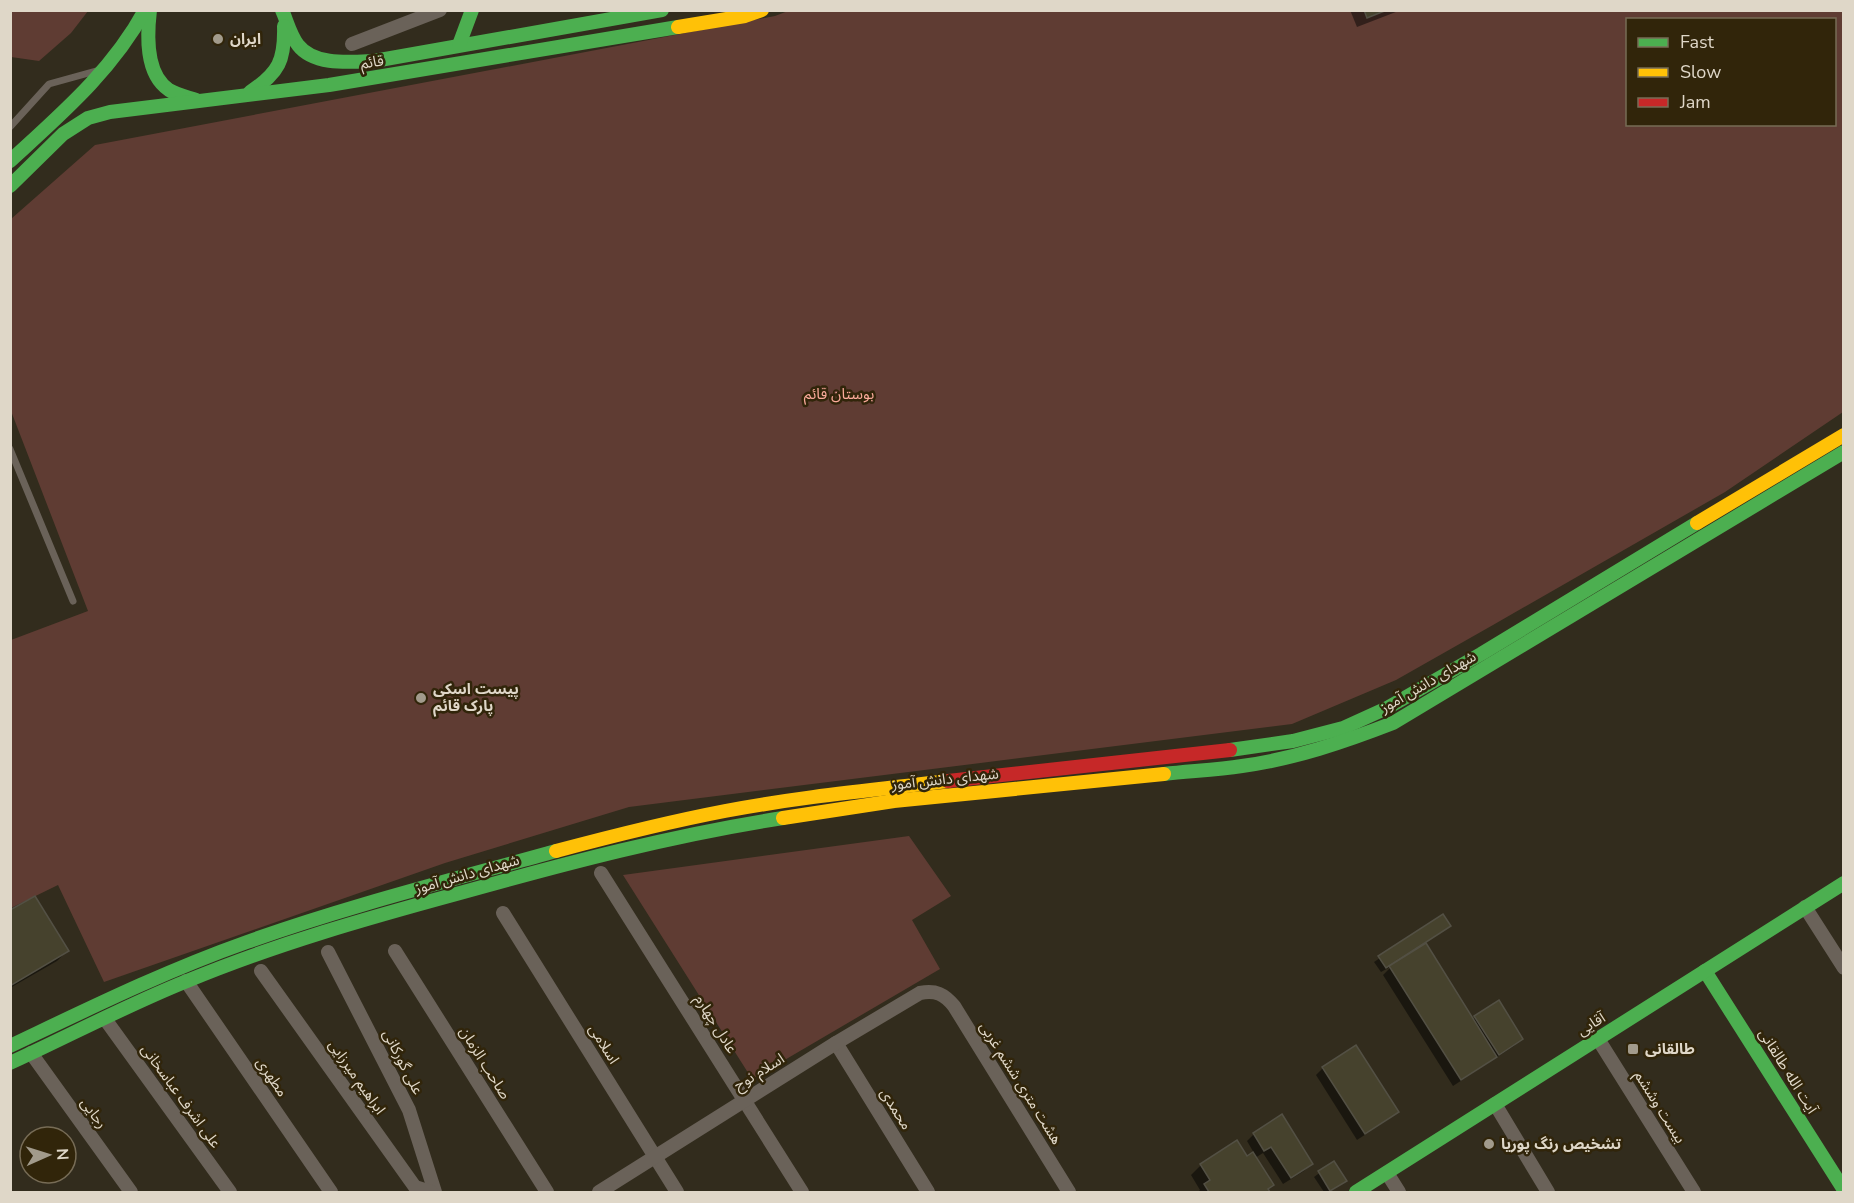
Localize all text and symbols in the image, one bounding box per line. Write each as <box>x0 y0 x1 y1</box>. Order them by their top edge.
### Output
legend <box>1626 18 1836 126</box>
place label: ایران <box>230 29 261 49</box>
text: Fast <box>1680 30 1715 54</box>
marker: ایران <box>211 32 225 46</box>
street label: قائم <box>359 50 386 75</box>
text: Slow <box>1680 60 1721 84</box>
text: Jam <box>1679 90 1711 114</box>
park label: بوستان قائم <box>804 384 874 405</box>
street label: شهدای دانش آموز <box>1375 646 1480 718</box>
place label: پیست اسکی پارک قائم <box>433 679 519 717</box>
marker: پیست اسکی پارک قائم <box>414 691 428 705</box>
street label: شهدای دانش آموز <box>889 763 1000 795</box>
street label: شهدای دانش آموز <box>411 849 522 899</box>
street label: عادل چهارم <box>689 991 742 1058</box>
street label: آقایی <box>1573 1007 1610 1040</box>
street label: هشت متری ششم غربی <box>974 1018 1067 1149</box>
street label: اسلامی <box>584 1020 624 1068</box>
street label: صاحب الزمان <box>455 1023 515 1103</box>
street label: آیت الله طالقانی <box>1754 1025 1822 1118</box>
street label: علی گورکانی <box>378 1026 428 1098</box>
street label: ابراهیم میرزایی <box>323 1036 390 1119</box>
place label: طالقانی <box>1645 1039 1695 1059</box>
street label: علی اشرف عباسخانی <box>136 1040 226 1152</box>
marker: طالقانی <box>1626 1042 1640 1056</box>
street label: اسلام نوح <box>730 1049 789 1097</box>
street label: مطهری <box>252 1053 292 1101</box>
street label: بیست وششم <box>1629 1067 1690 1148</box>
street label: محمدی <box>875 1084 917 1134</box>
street label: رجایی <box>76 1094 112 1132</box>
north arrow <box>18 1125 78 1185</box>
place label: تشخیص رنگ پوریا <box>1501 1134 1622 1154</box>
marker: تشخیص رنگ پوریا <box>1482 1137 1496 1151</box>
text: N <box>51 1148 73 1161</box>

